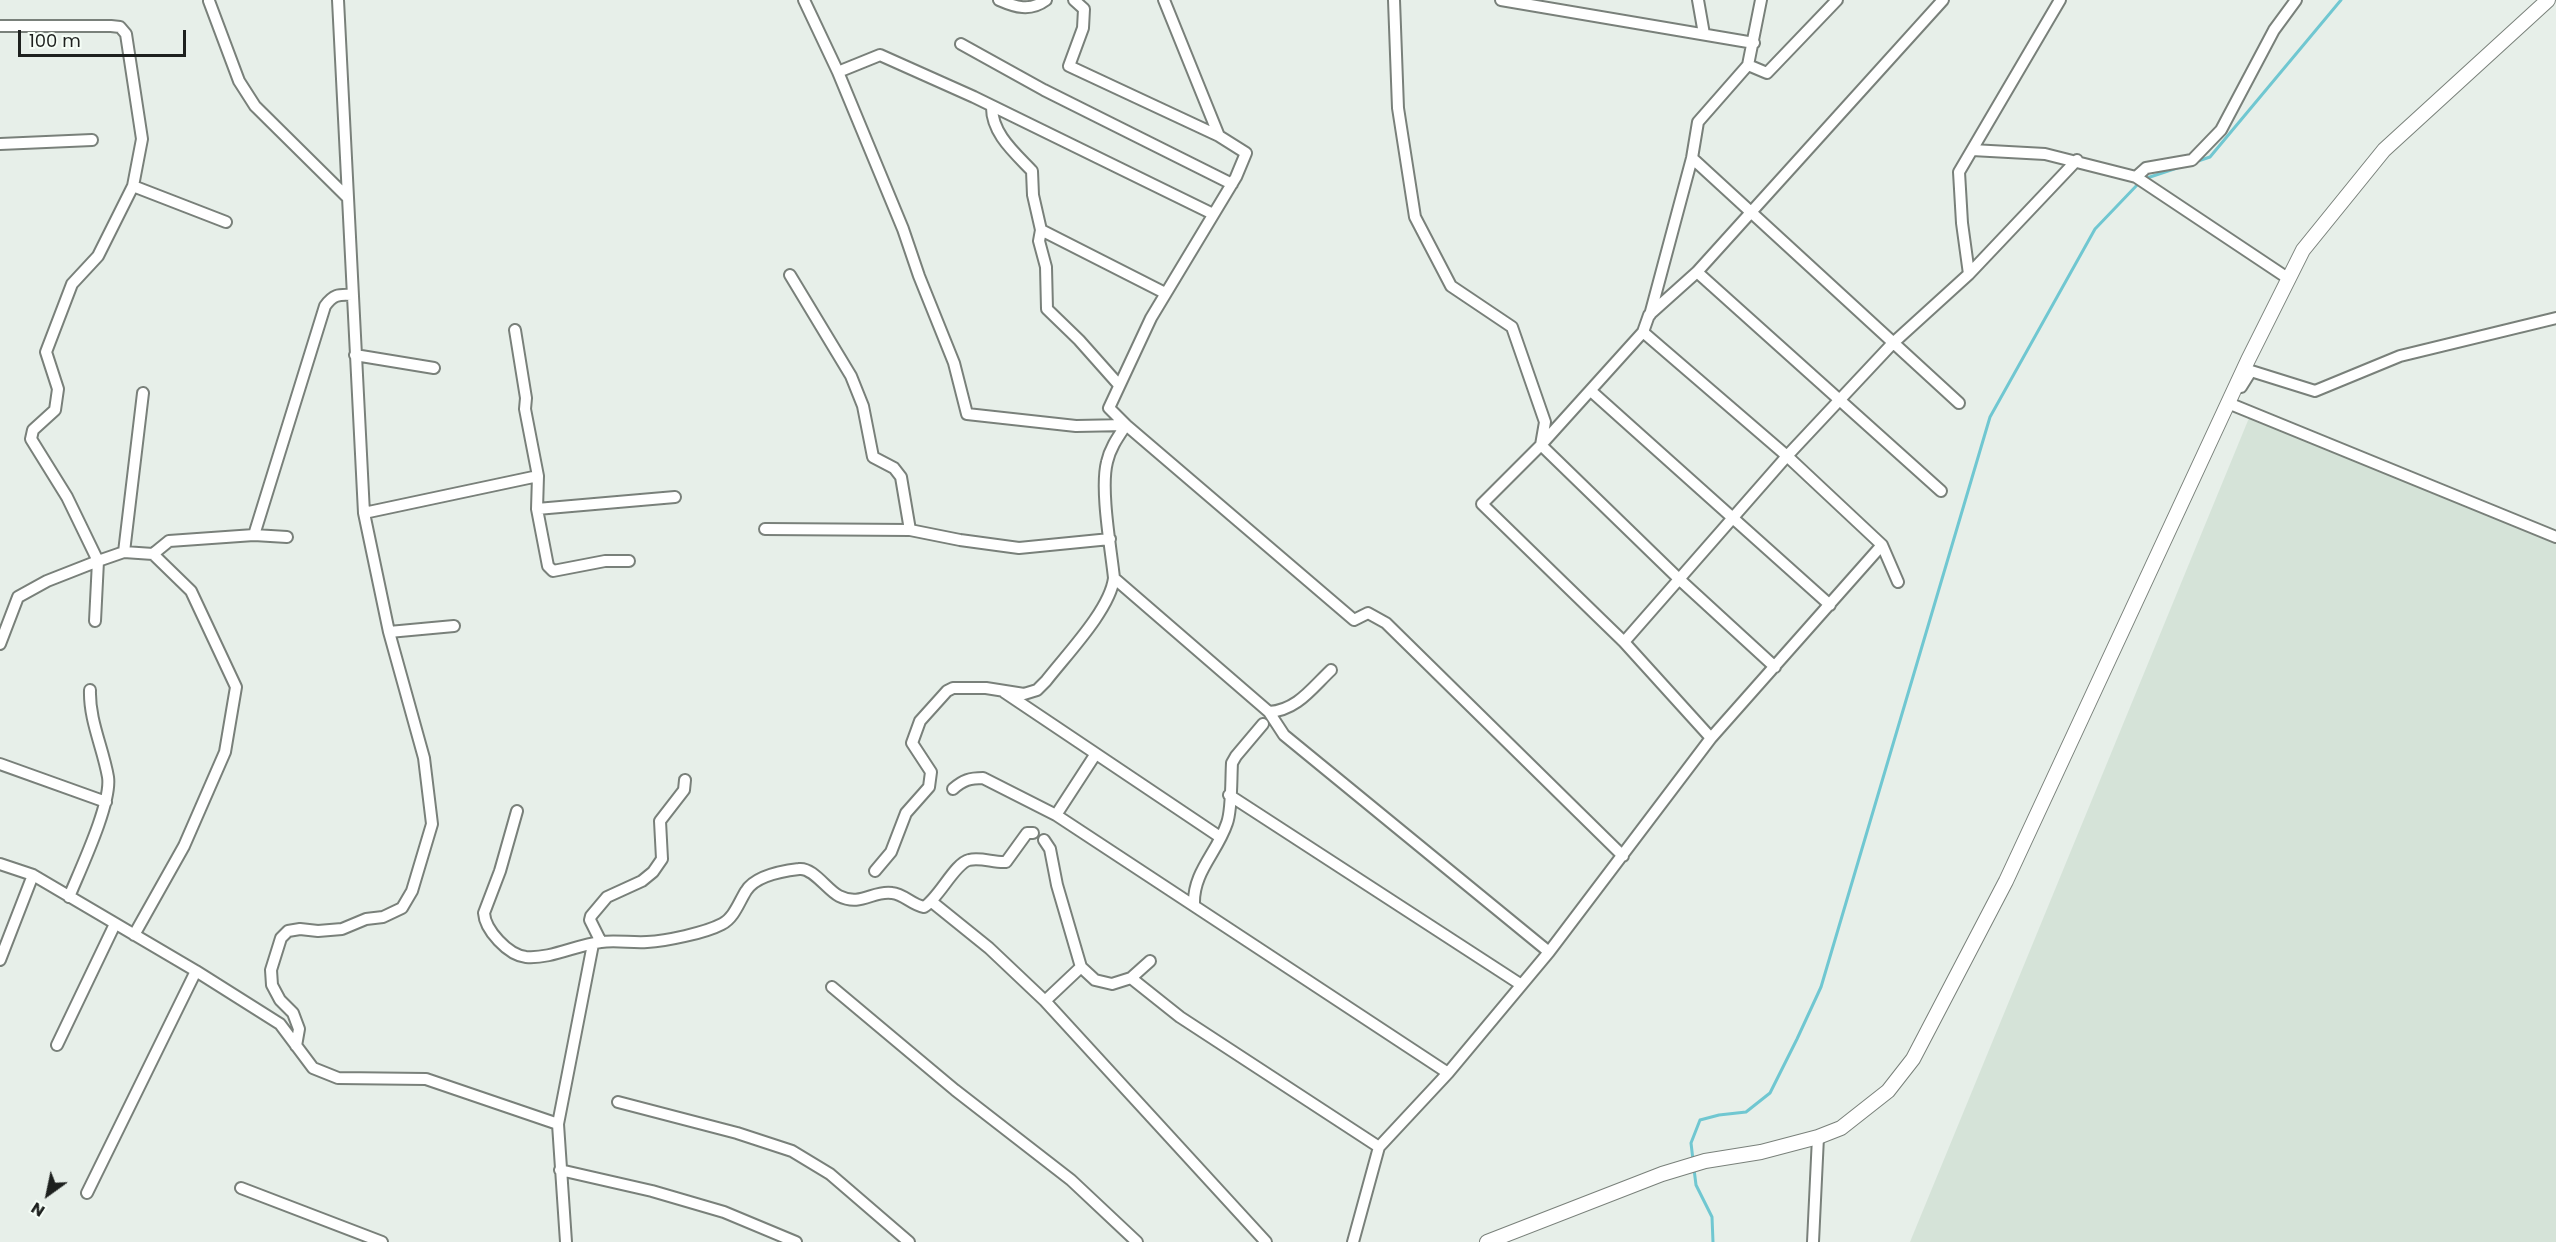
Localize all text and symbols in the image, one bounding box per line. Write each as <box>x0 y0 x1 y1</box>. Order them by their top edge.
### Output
scale bar <box>21 18 189 56</box>
text: 100 m <box>29 28 81 53</box>
north arrow <box>18 1164 78 1224</box>
text: N <box>27 1197 49 1222</box>

